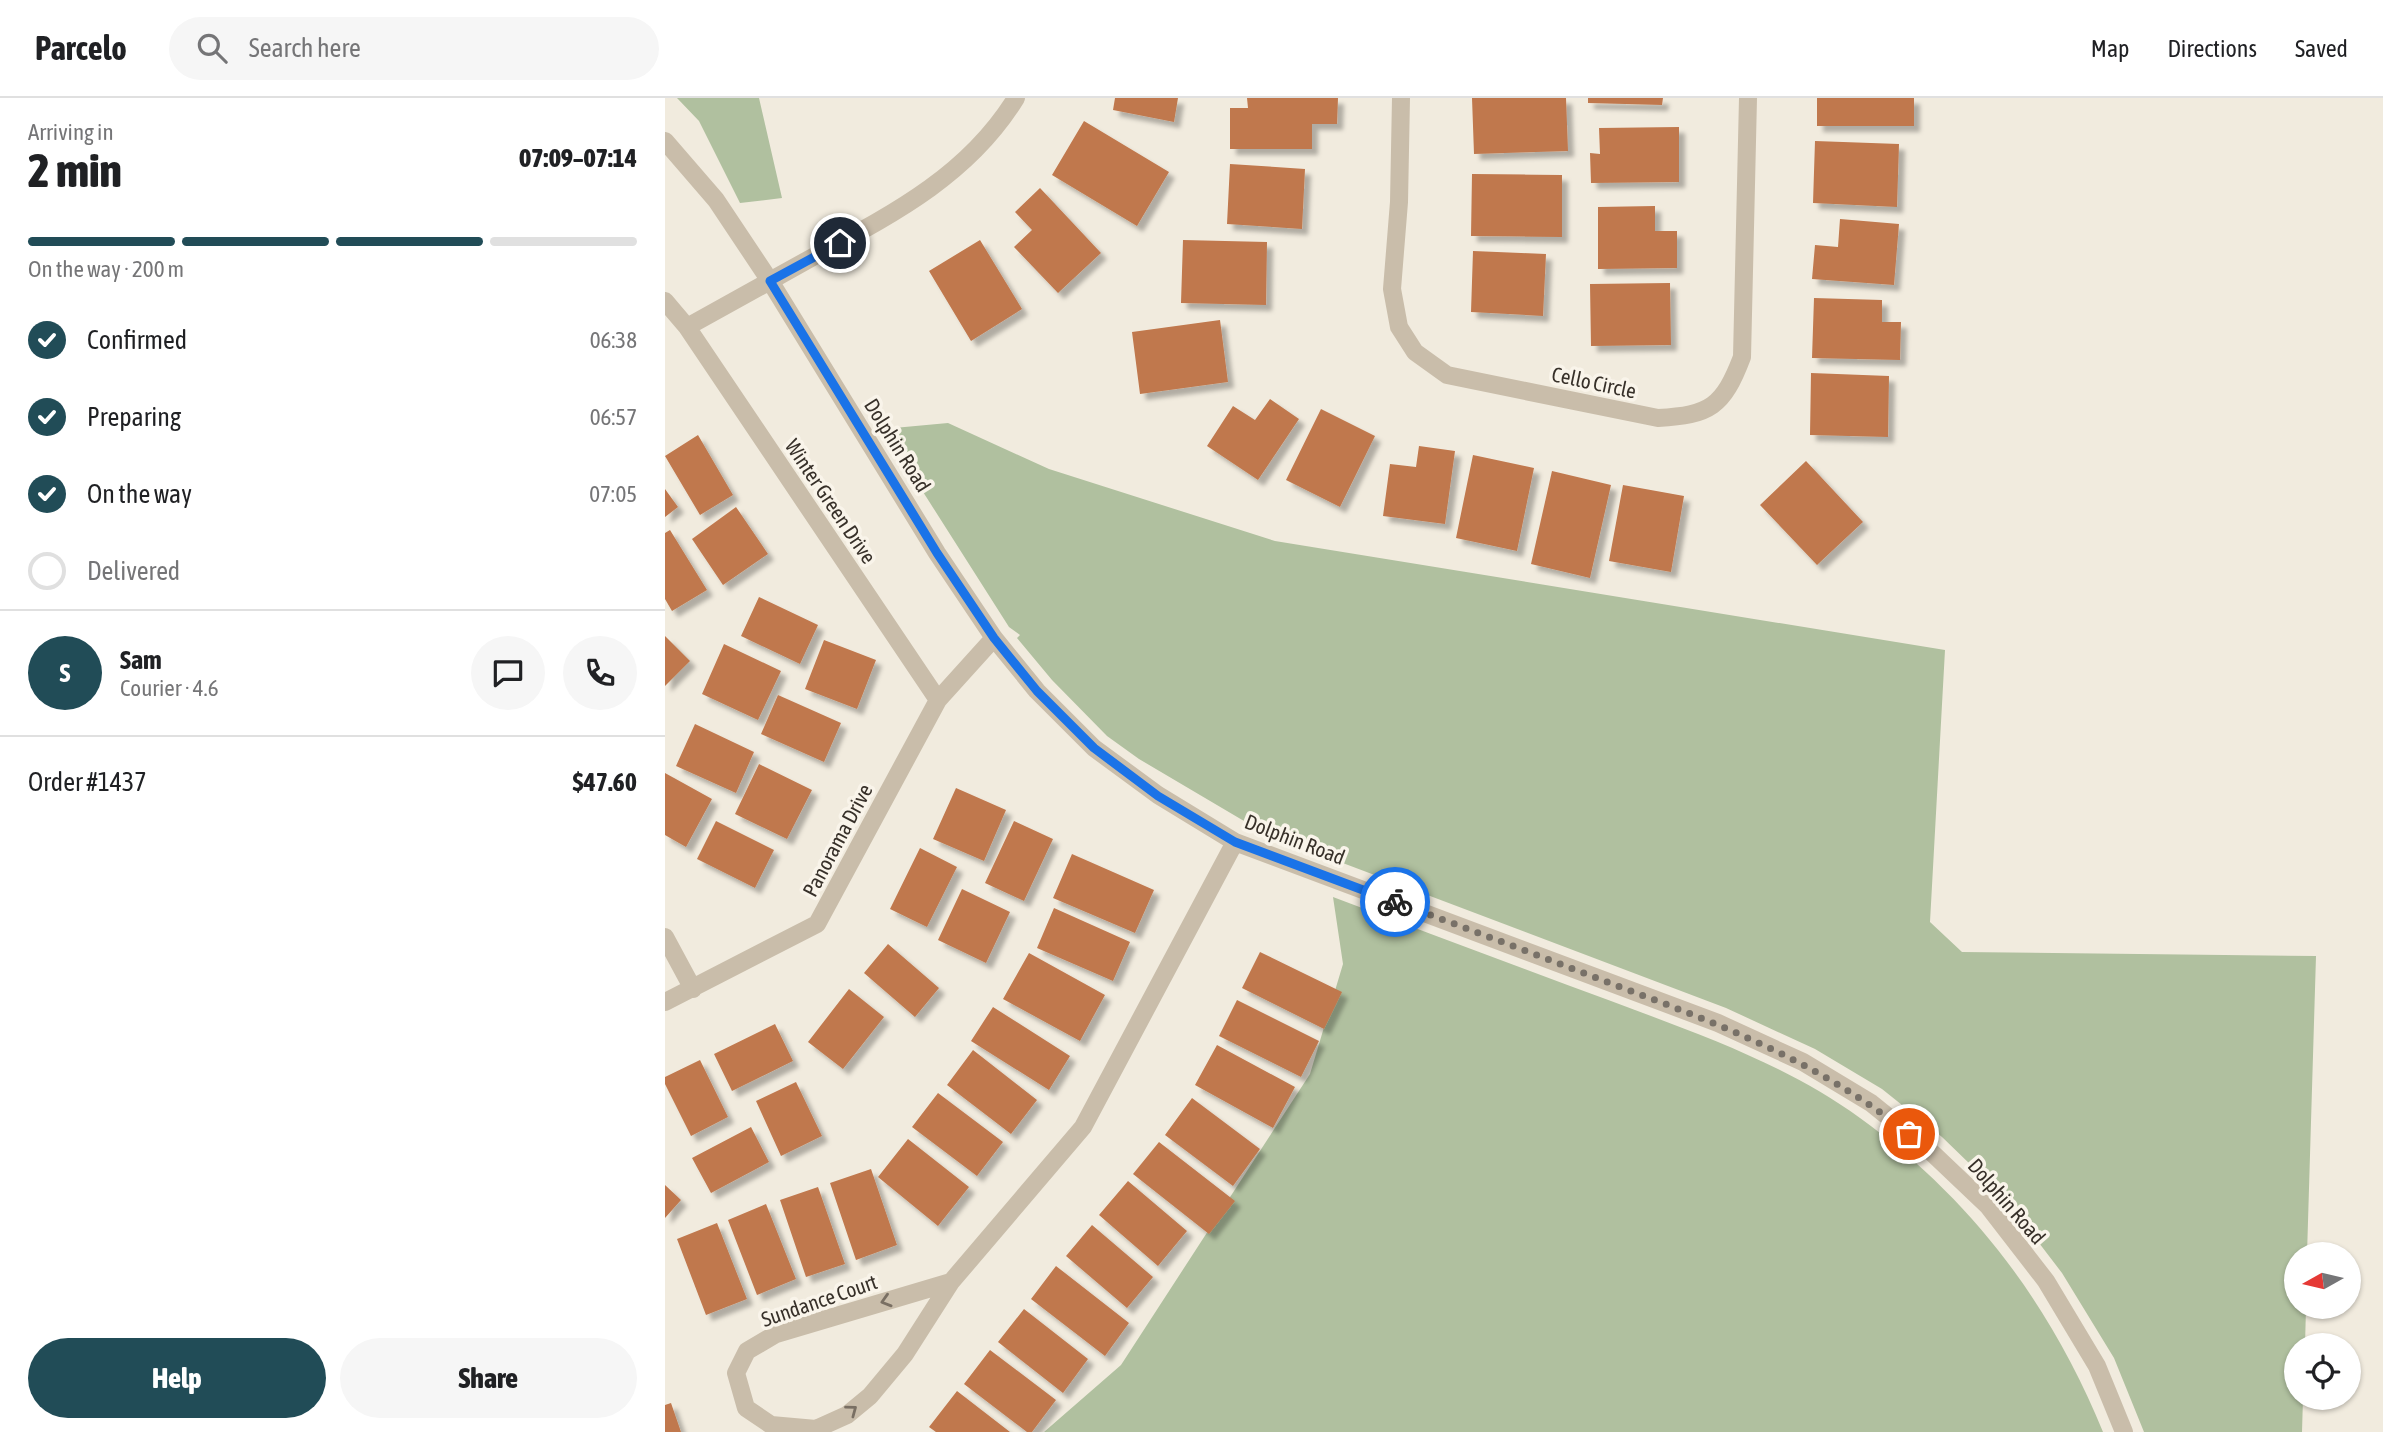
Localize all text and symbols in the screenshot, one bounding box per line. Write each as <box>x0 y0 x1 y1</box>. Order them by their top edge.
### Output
search box <box>169 17 659 80</box>
text: Parcelo <box>35 29 127 67</box>
icon: search <box>193 29 231 67</box>
text: Search here <box>249 33 361 63</box>
text: Map <box>2091 35 2129 62</box>
text: Directions <box>2167 35 2257 62</box>
text: Saved <box>2295 35 2348 62</box>
text: Arriving in <box>28 119 114 145</box>
text: 07:09–07:14 <box>519 143 637 173</box>
text: 2 min <box>28 144 122 197</box>
pin <box>810 213 870 273</box>
icon: home <box>821 224 859 262</box>
text: On the way · 200 m <box>28 256 184 282</box>
icon: check <box>28 321 66 359</box>
text: Confirmed <box>87 325 187 355</box>
text: 06:38 <box>590 327 637 353</box>
street label: Cello Circle <box>1550 361 1638 403</box>
street label: Dolphin Road <box>860 394 936 496</box>
icon: check <box>28 398 66 436</box>
text: Preparing <box>87 402 181 432</box>
text: 06:57 <box>590 404 637 430</box>
street label: Winter Green Drive <box>781 434 881 568</box>
icon: check <box>28 475 66 513</box>
text: On the way <box>87 479 192 509</box>
text: 07:05 <box>589 481 637 507</box>
text: Delivered <box>87 556 180 586</box>
button: chat <box>471 636 545 710</box>
button: phone <box>563 636 637 710</box>
text: Sam <box>120 645 162 675</box>
text: S <box>60 658 70 688</box>
text: Courier · 4.6 <box>120 675 219 701</box>
text: Order #1437 <box>28 767 147 797</box>
text: $47.60 <box>573 767 637 797</box>
street label: Panorama Drive <box>797 780 877 900</box>
street label: Dolphin Road <box>1242 809 1348 869</box>
courier <box>1360 867 1430 937</box>
icon: bike <box>1376 883 1414 921</box>
pin <box>1879 1104 1939 1164</box>
icon: bag <box>1890 1115 1928 1153</box>
street label: Dolphin Road <box>1963 1153 2051 1249</box>
north arrow <box>2284 1242 2361 1320</box>
map controls <box>2284 1242 2361 1410</box>
street label: Sundance Court <box>758 1269 880 1331</box>
one-way arrow <box>880 1293 892 1308</box>
button: locate <box>2284 1333 2361 1410</box>
button: Help <box>28 1338 326 1418</box>
button: Share <box>340 1338 637 1418</box>
one-way arrow <box>845 1405 857 1418</box>

